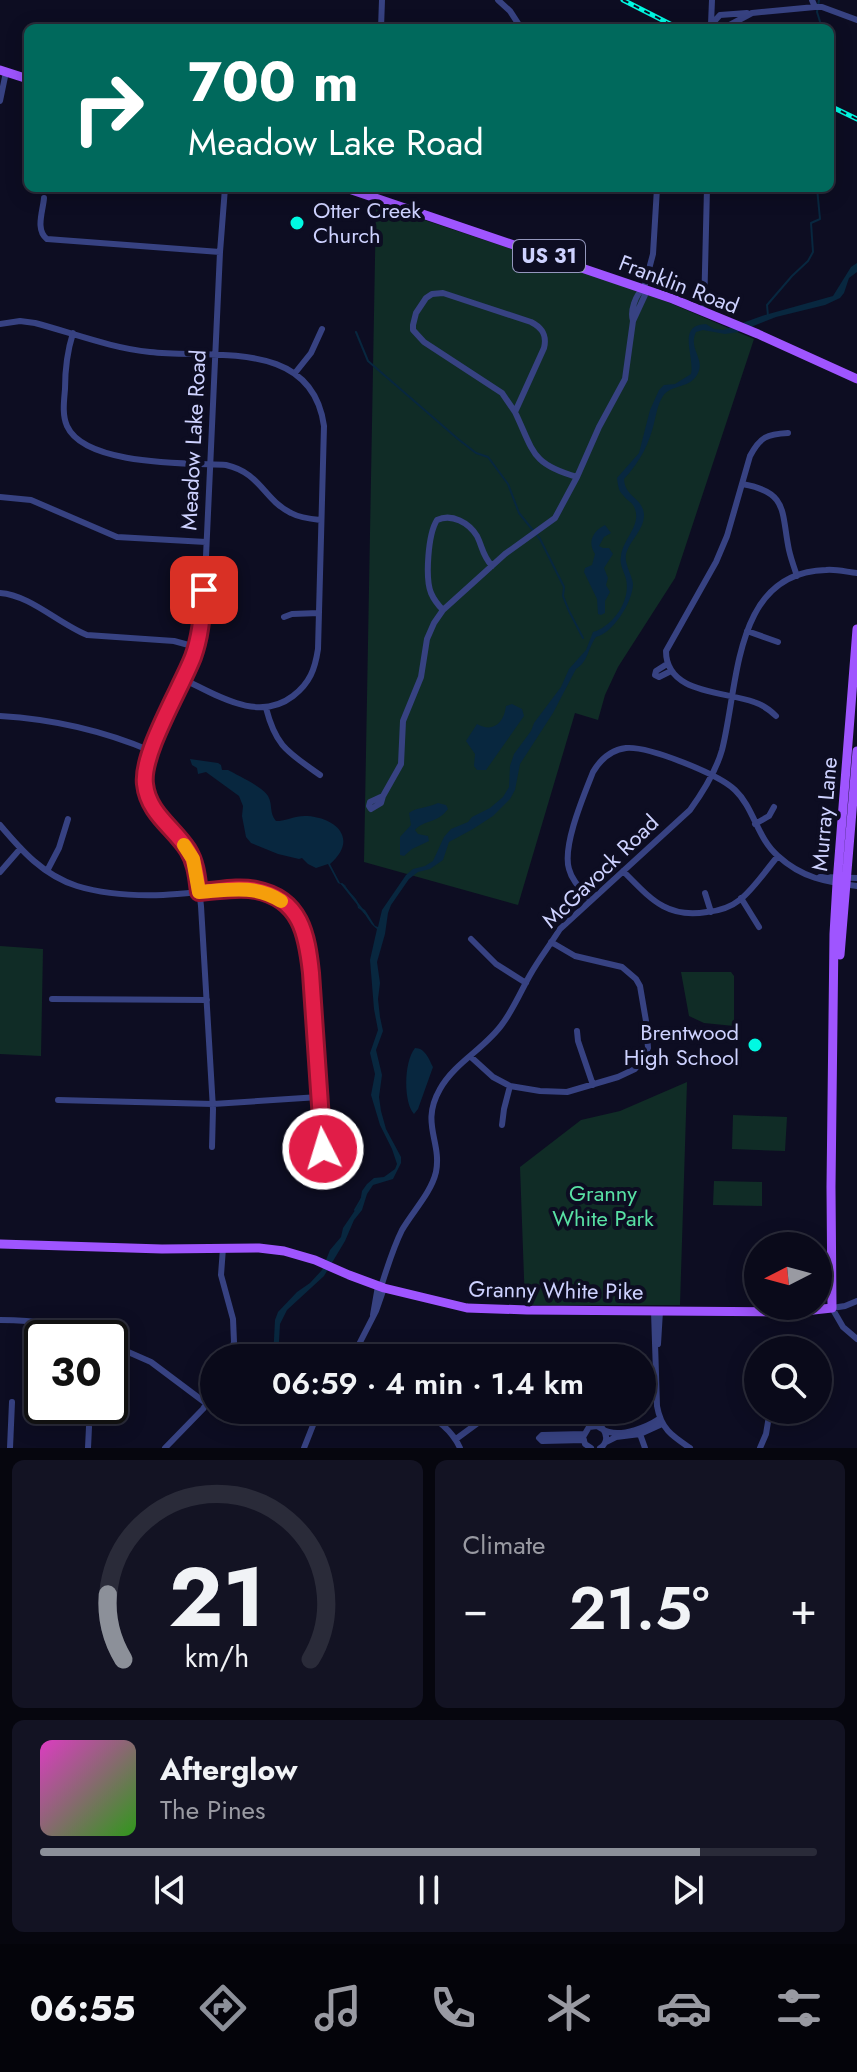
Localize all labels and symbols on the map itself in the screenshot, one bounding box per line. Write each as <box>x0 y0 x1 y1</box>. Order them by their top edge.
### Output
place label: Otter Creek Church <box>313 194 421 251</box>
marker: Otter Creek Church <box>288 214 306 232</box>
road number: US 31 <box>513 240 585 272</box>
street label: Franklin Road <box>614 246 744 322</box>
street label: Meadow Lake Road <box>172 349 214 531</box>
pin <box>170 556 238 624</box>
street label: Murray Lane <box>803 756 845 872</box>
street label: McGavock Road <box>534 807 666 935</box>
place label: Brentwood High School <box>624 1016 739 1073</box>
marker: Brentwood High School <box>746 1036 764 1054</box>
position arrow <box>281 1107 365 1191</box>
park label: Granny White Park <box>552 1177 654 1234</box>
north arrow <box>744 1232 832 1320</box>
street label: Granny White Pike <box>468 1272 644 1308</box>
speed limit sign: 30 <box>24 1320 128 1424</box>

